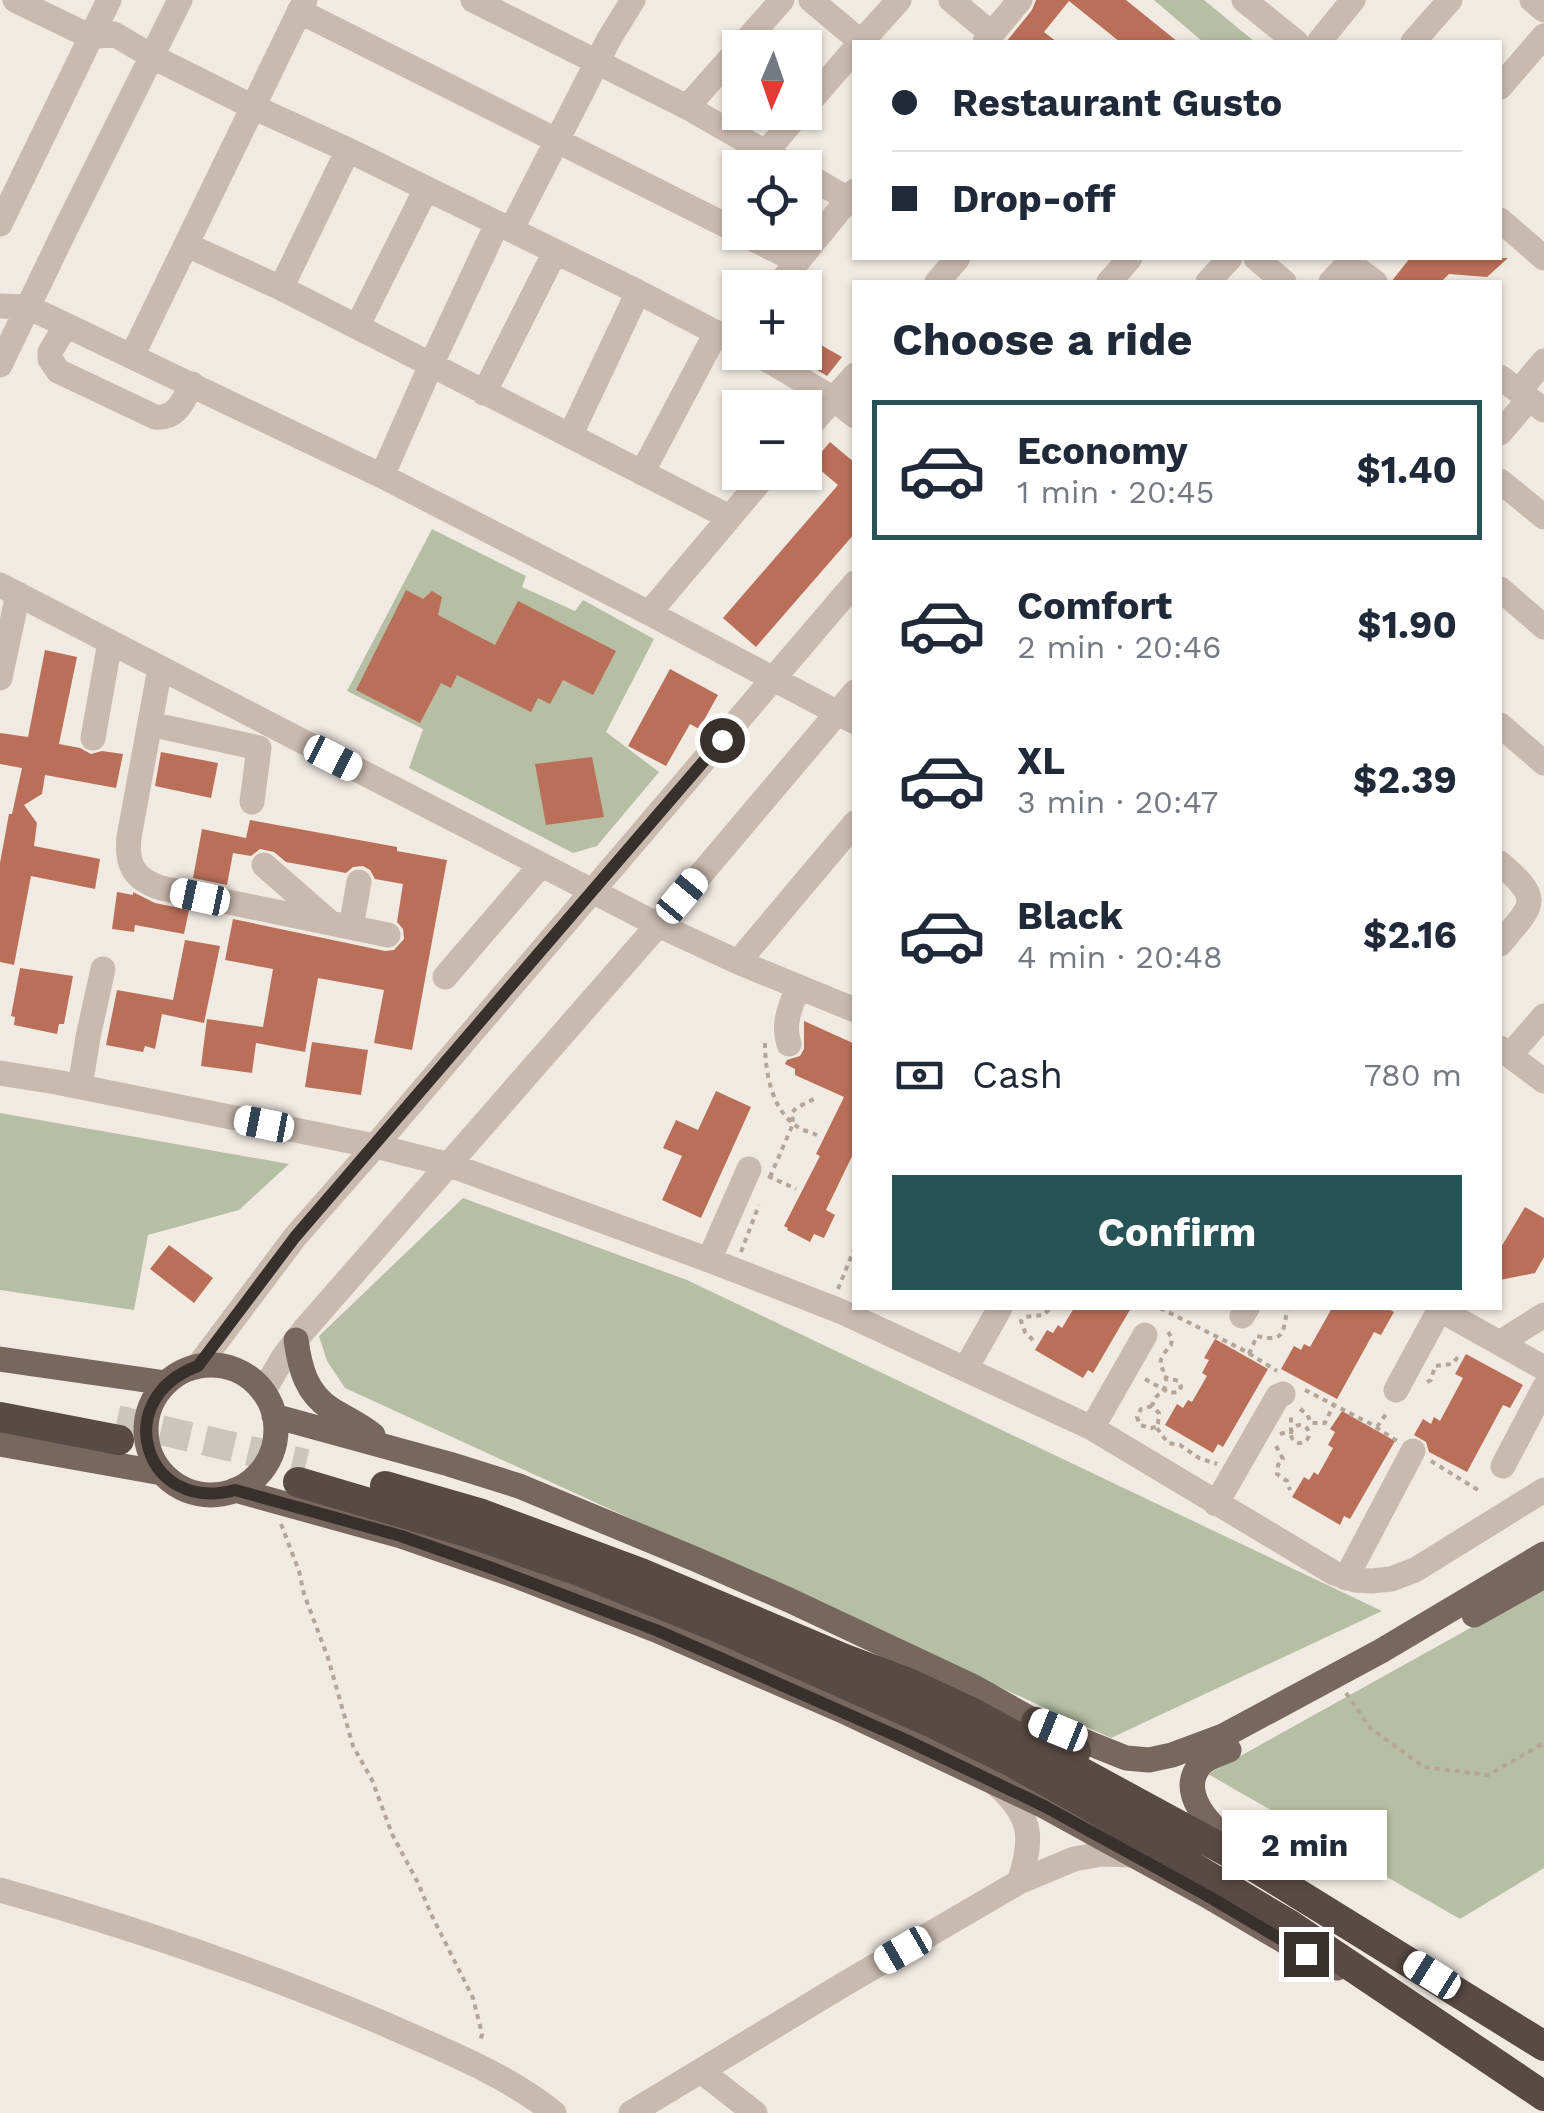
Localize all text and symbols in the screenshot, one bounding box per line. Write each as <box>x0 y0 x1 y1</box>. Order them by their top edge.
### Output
north arrow <box>722 30 822 130</box>
map controls <box>722 30 822 490</box>
text: Restaurant Gusto <box>952 81 1282 125</box>
button: locate <box>722 150 822 250</box>
text: Drop-off <box>952 177 1116 221</box>
button: + <box>722 270 822 370</box>
text: Choose a ride <box>892 313 1192 366</box>
button: − <box>722 390 822 490</box>
icon: car <box>897 425 987 515</box>
text: Economy <box>1017 429 1188 473</box>
text: $1.40 <box>1356 448 1457 492</box>
text: 1 min · 20:45 <box>1017 473 1214 511</box>
icon: car <box>897 580 987 670</box>
text: Comfort <box>1017 584 1172 628</box>
text: $1.90 <box>1357 603 1457 647</box>
text: 2 min · 20:46 <box>1017 628 1221 666</box>
route start <box>700 718 745 763</box>
car <box>299 731 367 785</box>
icon: car <box>897 735 987 825</box>
text: XL <box>1017 739 1065 783</box>
text: $2.39 <box>1353 758 1457 802</box>
text: 3 min · 20:47 <box>1017 783 1218 821</box>
car <box>651 863 713 929</box>
car <box>168 876 232 918</box>
icon: car <box>897 890 987 980</box>
text: Black <box>1017 894 1123 938</box>
text: $2.16 <box>1363 913 1457 957</box>
text: 4 min · 20:48 <box>1017 938 1223 976</box>
icon: cash <box>892 1048 947 1103</box>
text: Cash <box>972 1053 1063 1097</box>
text: 780 m <box>1364 1056 1462 1094</box>
car <box>232 1104 296 1144</box>
button: Confirm <box>892 1175 1462 1290</box>
car <box>1025 1705 1091 1755</box>
callout: 2 min <box>1224 1809 1388 1879</box>
text: 2 min <box>1261 1826 1348 1864</box>
car <box>870 1922 936 1978</box>
route end <box>1284 1932 1329 1977</box>
car <box>1399 1946 1465 2004</box>

